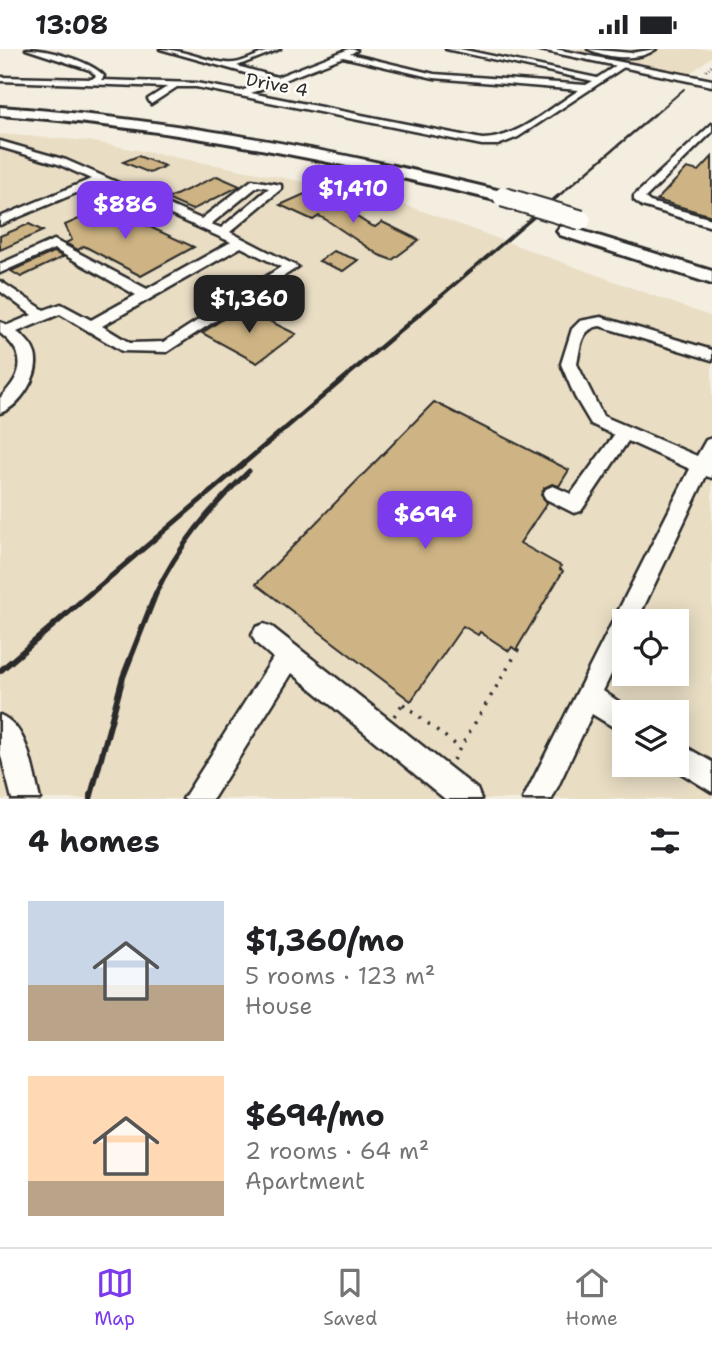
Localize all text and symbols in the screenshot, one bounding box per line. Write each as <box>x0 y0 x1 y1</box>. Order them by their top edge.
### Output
text: 13:08 <box>35 7 108 42</box>
street label: Drive 4 <box>244 67 310 103</box>
pin: $1,410 <box>296 165 410 225</box>
text: $1,410 <box>318 173 388 203</box>
pin: $886 <box>84 181 166 241</box>
text: $886 <box>93 189 157 219</box>
pin: $1,360 <box>192 275 306 335</box>
text: $1,360 <box>210 283 288 313</box>
pin: $694 <box>384 491 466 551</box>
text: $694 <box>394 499 456 529</box>
map controls <box>612 609 689 777</box>
button: locate <box>612 609 689 686</box>
button: layers <box>612 700 689 777</box>
text: 4 homes <box>28 821 160 862</box>
icon: filters <box>646 822 684 860</box>
text: $1,360/mo <box>245 920 405 961</box>
icon: home <box>84 929 168 1013</box>
text: 5 rooms · 123 m² <box>245 961 435 991</box>
text: House <box>245 991 313 1021</box>
text: $694/mo <box>245 1095 385 1136</box>
icon: home <box>84 1104 168 1188</box>
text: 2 rooms · 64 m² <box>245 1136 429 1166</box>
text: Apartment <box>245 1166 365 1196</box>
tab: Map <box>94 1264 135 1331</box>
tab: Saved <box>323 1264 377 1331</box>
tab: Home <box>566 1264 618 1331</box>

